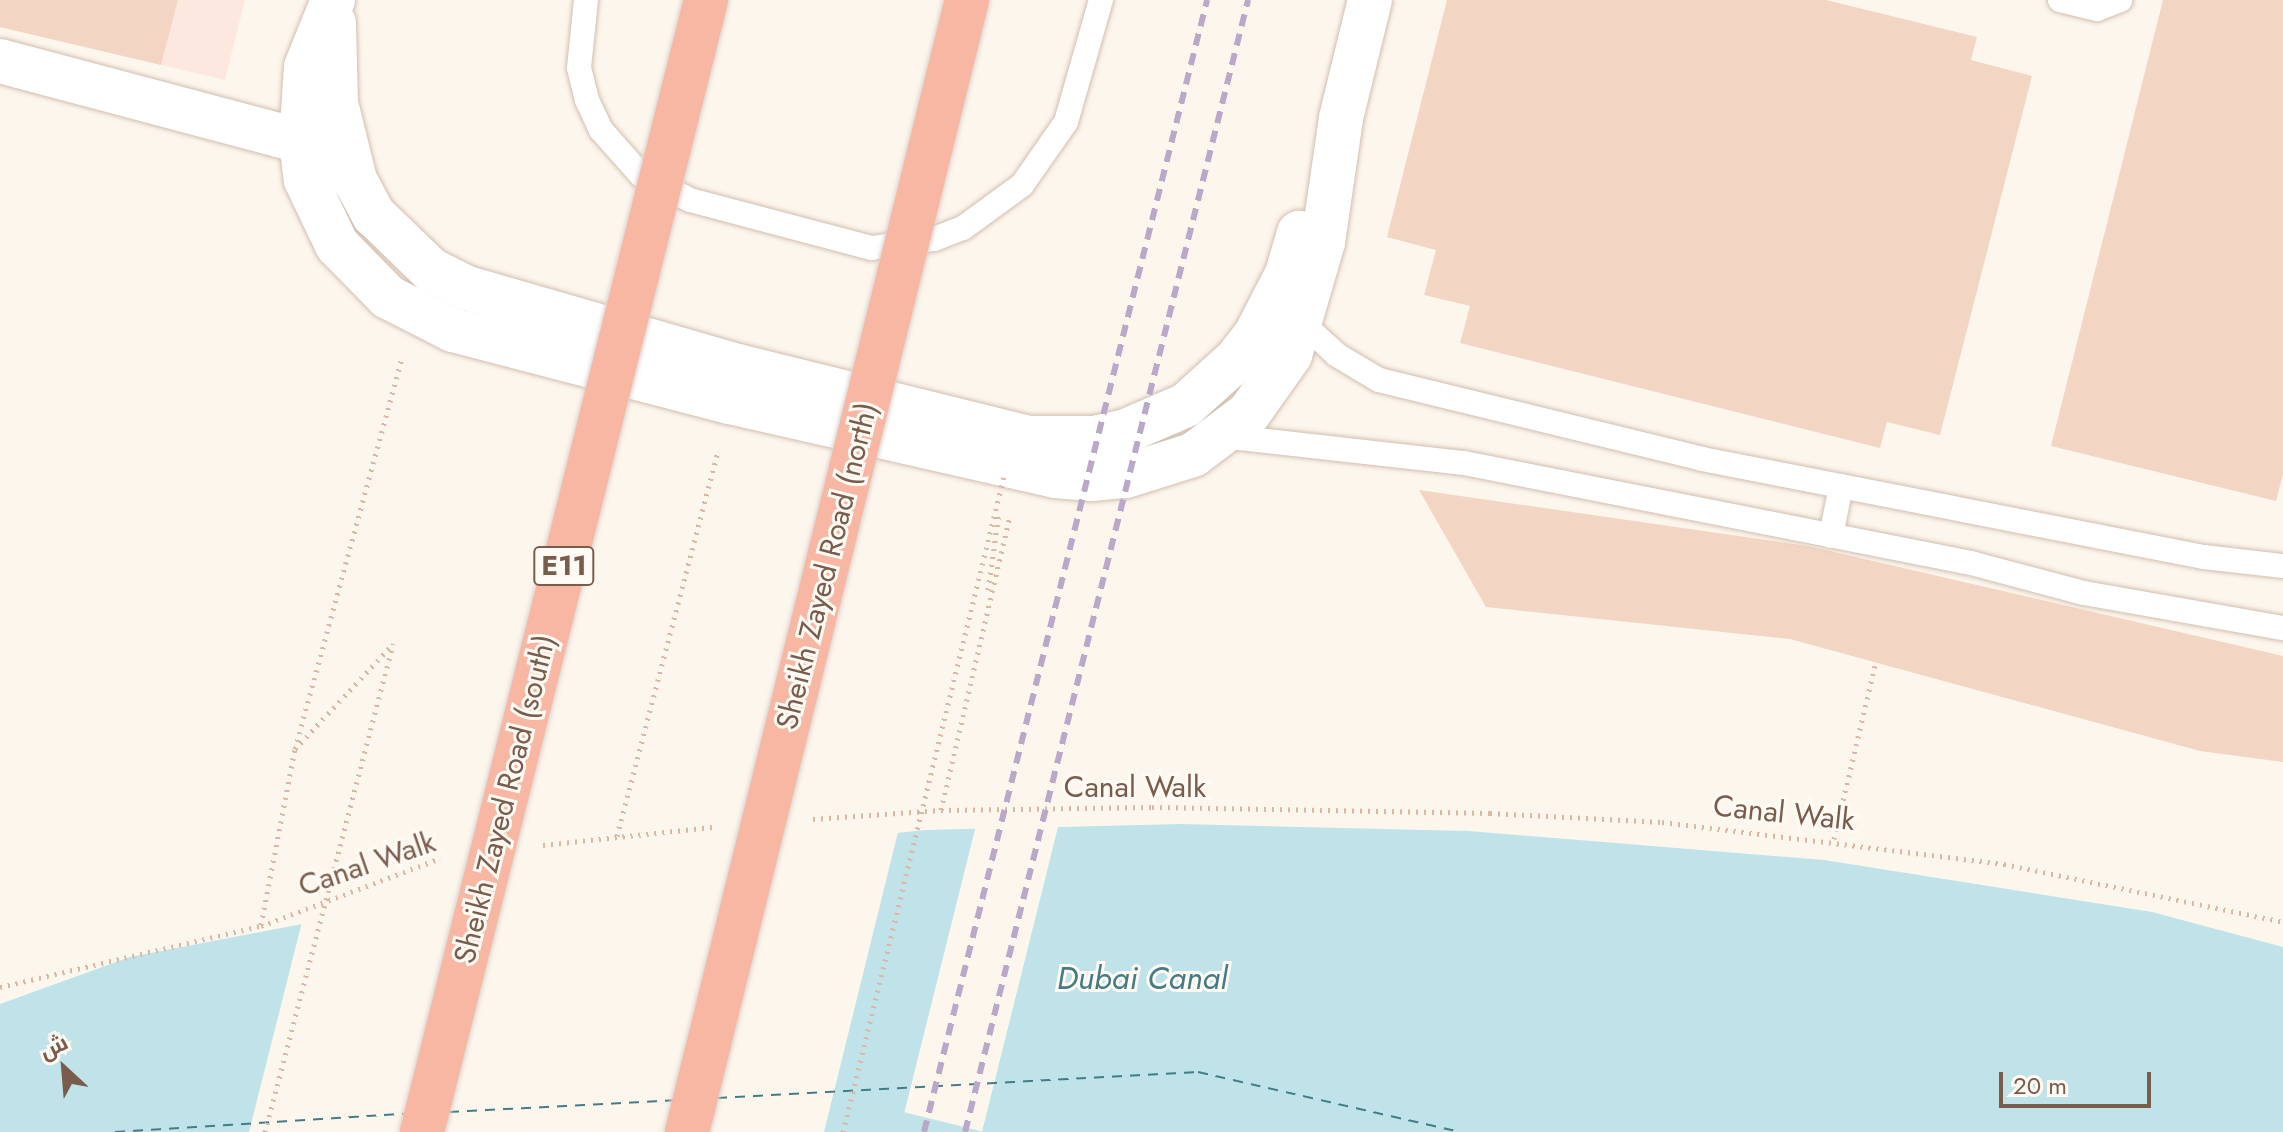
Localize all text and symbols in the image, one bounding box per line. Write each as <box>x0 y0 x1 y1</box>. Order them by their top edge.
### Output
street label: Sheikh Zayed Road (north) <box>769 399 885 733</box>
road number: E11 <box>532 542 596 590</box>
street label: Sheikh Zayed Road (south) <box>447 631 563 967</box>
street label: Canal Walk <box>1064 769 1206 805</box>
street label: Canal Walk <box>1711 788 1857 838</box>
street label: Canal Walk <box>294 824 440 904</box>
water label: Dubai Canal <box>1057 959 1227 997</box>
text: ش <box>34 1026 73 1067</box>
north arrow <box>24 1028 104 1108</box>
scale bar <box>2003 1056 2155 1106</box>
text: 20 m <box>2013 1068 2067 1103</box>

